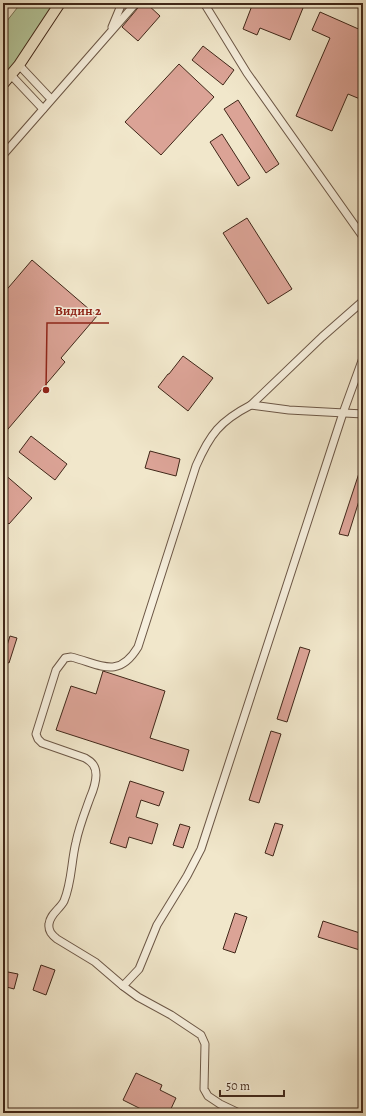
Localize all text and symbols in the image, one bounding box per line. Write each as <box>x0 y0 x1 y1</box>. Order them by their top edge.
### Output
callout: Видин 2 <box>47 298 109 323</box>
text: Видин 2 <box>55 302 102 319</box>
scale bar <box>220 1072 284 1098</box>
text: 50 m <box>226 1078 250 1094</box>

